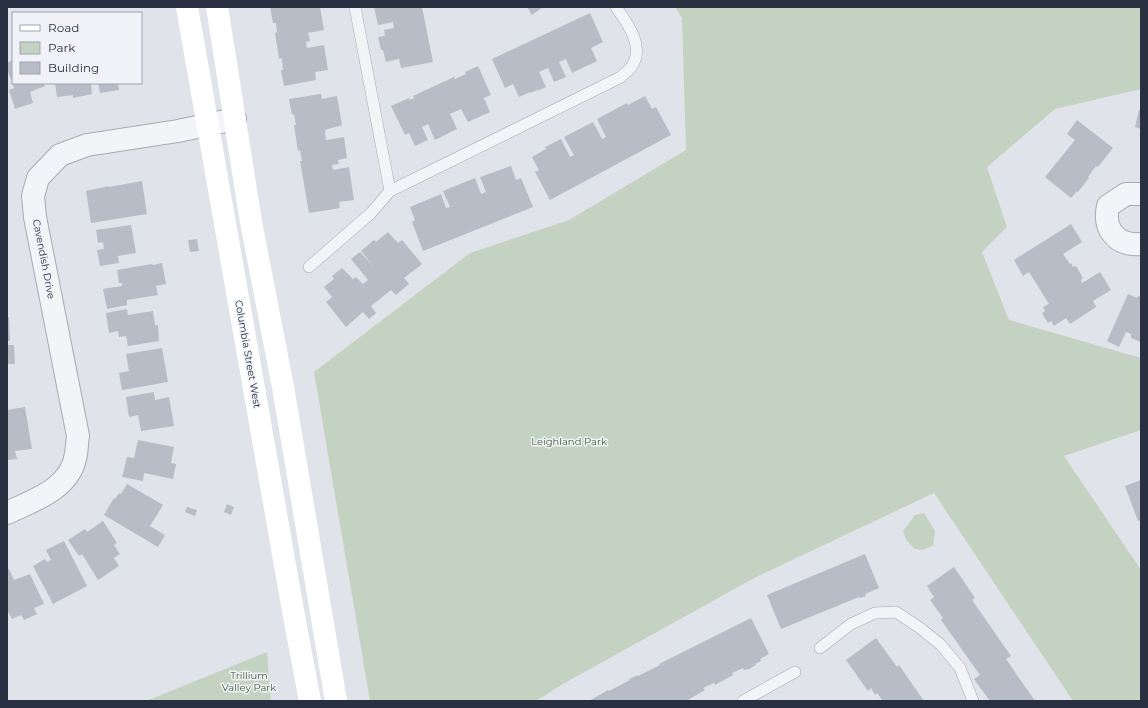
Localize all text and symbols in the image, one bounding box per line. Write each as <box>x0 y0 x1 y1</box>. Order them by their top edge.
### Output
legend <box>12 12 142 84</box>
text: Road <box>48 20 79 35</box>
text: Park <box>48 40 76 55</box>
text: Building <box>48 60 99 75</box>
street label: Cavendish Drive <box>30 218 58 300</box>
street label: Columbia Street West <box>232 299 264 409</box>
park label: Leighland Park <box>531 435 607 448</box>
park label: Trillium Valley Park <box>222 669 276 694</box>

